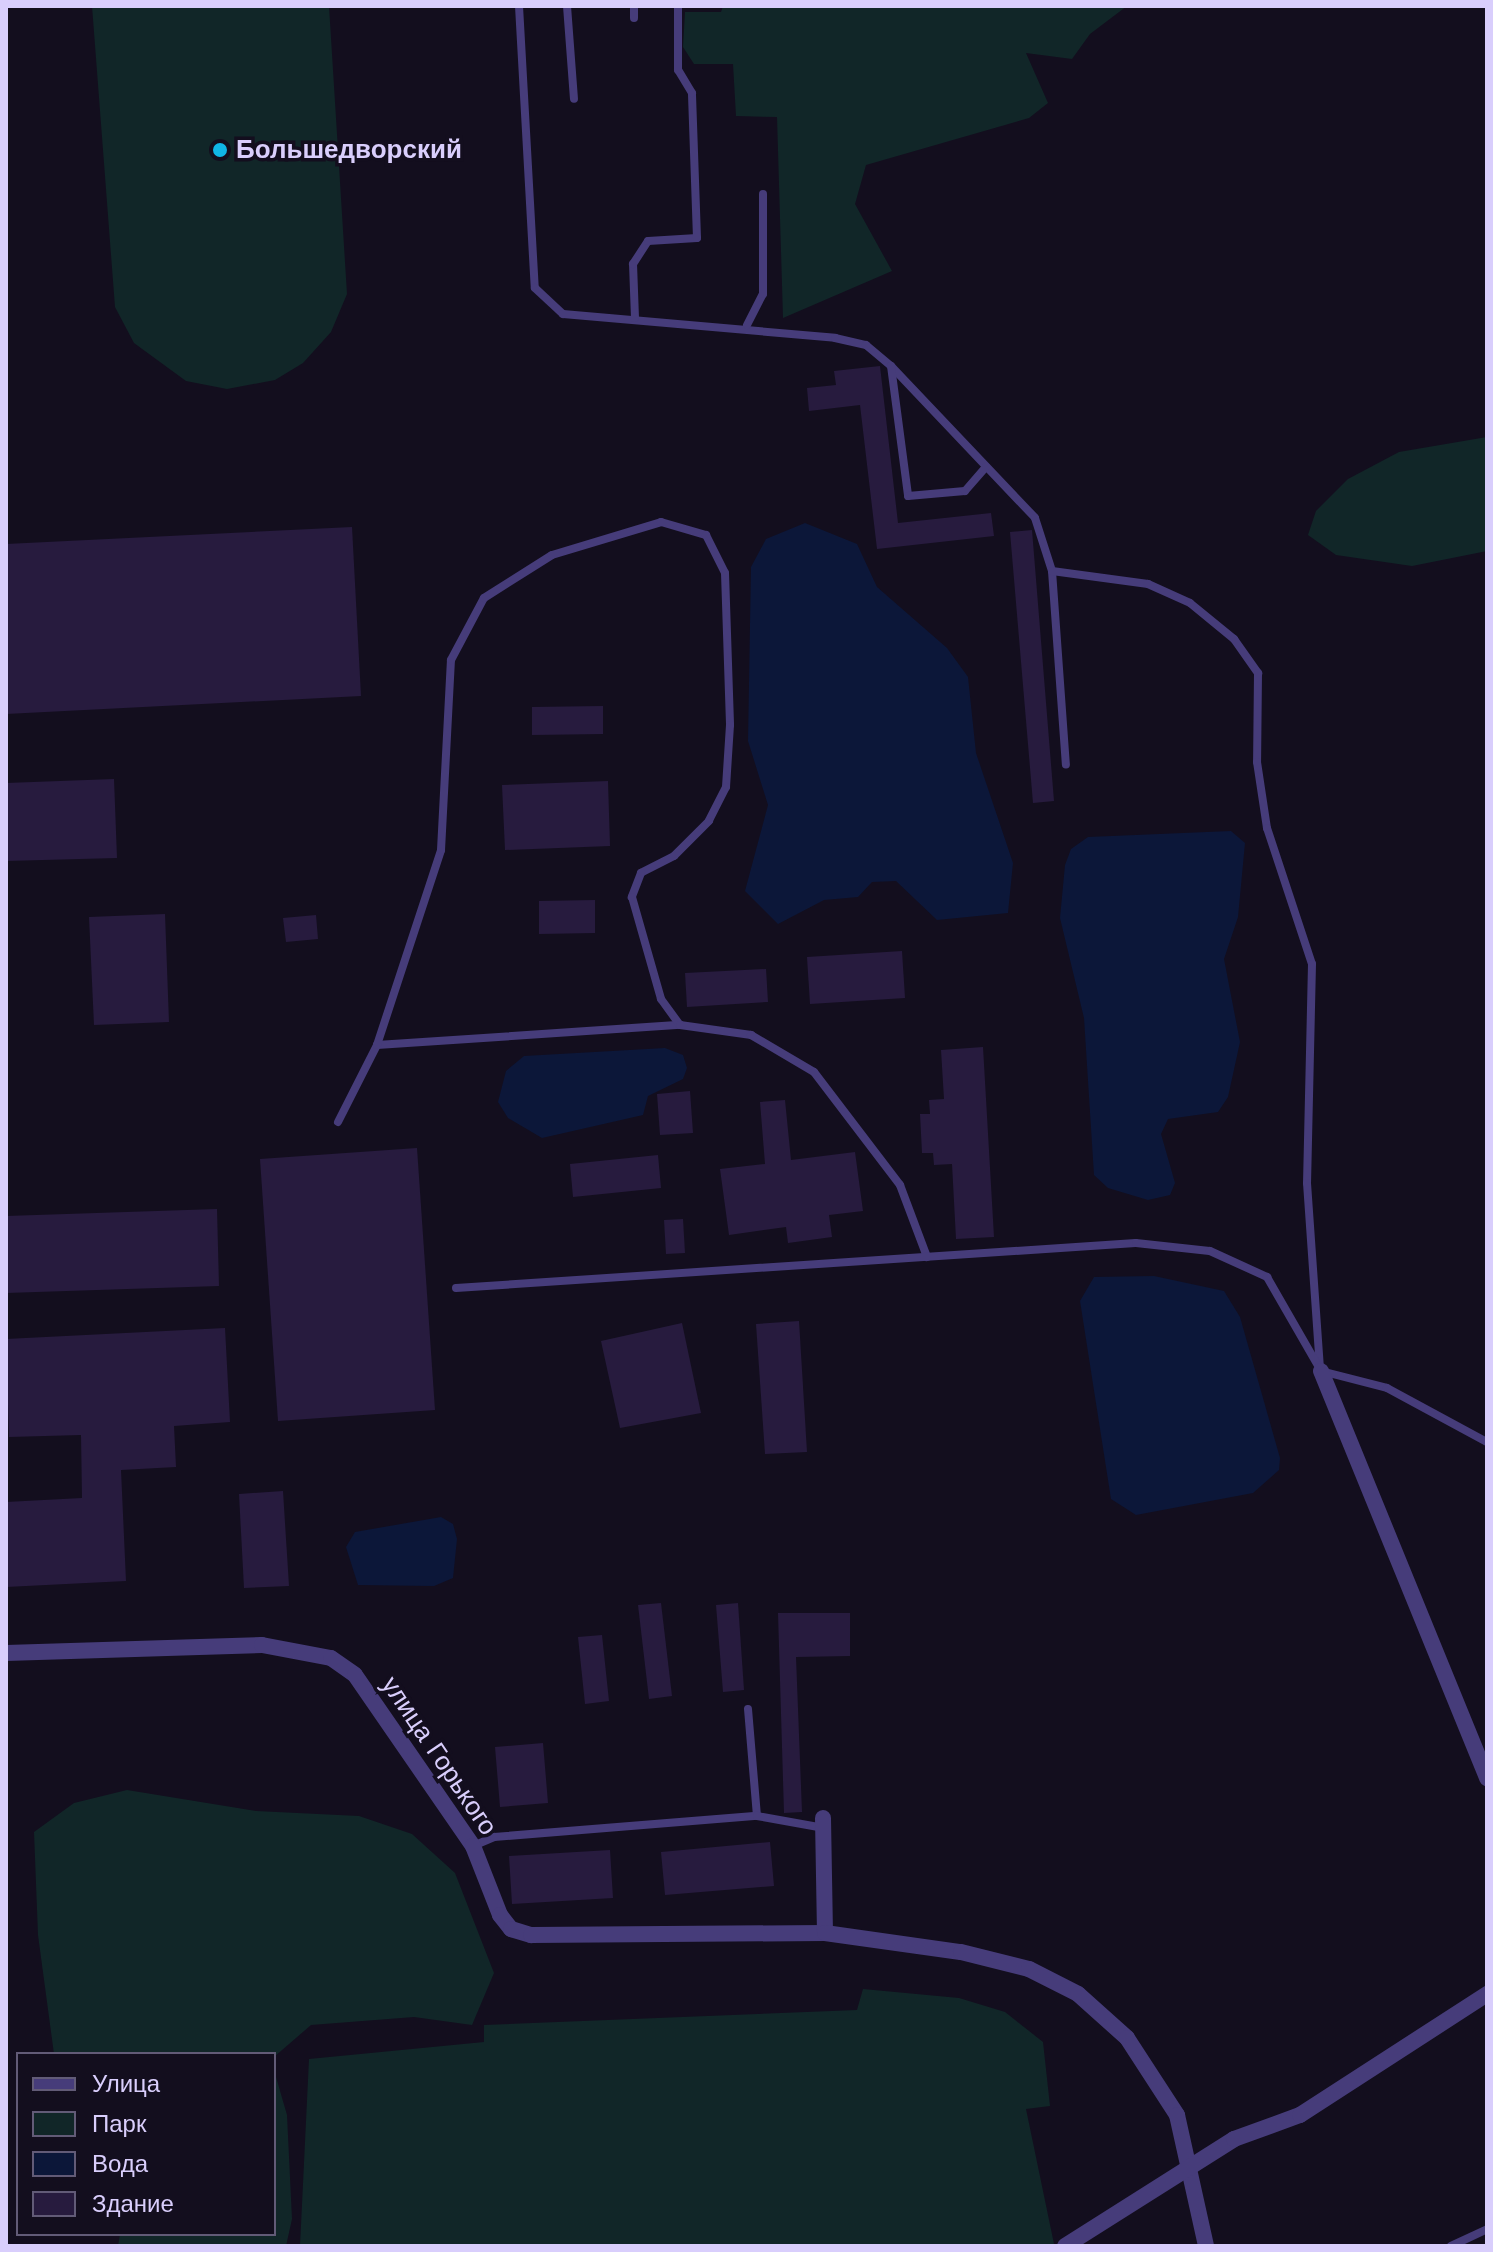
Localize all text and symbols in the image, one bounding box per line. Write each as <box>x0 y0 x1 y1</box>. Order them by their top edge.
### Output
place label: Большедворский <box>236 134 462 166</box>
marker: Большедворский <box>211 141 229 159</box>
street label: улица Горького <box>374 1671 504 1841</box>
legend <box>16 2052 276 2236</box>
text: Улица <box>92 2070 160 2098</box>
text: Парк <box>92 2110 146 2138</box>
text: Вода <box>92 2150 148 2178</box>
text: Здание <box>92 2190 174 2218</box>

